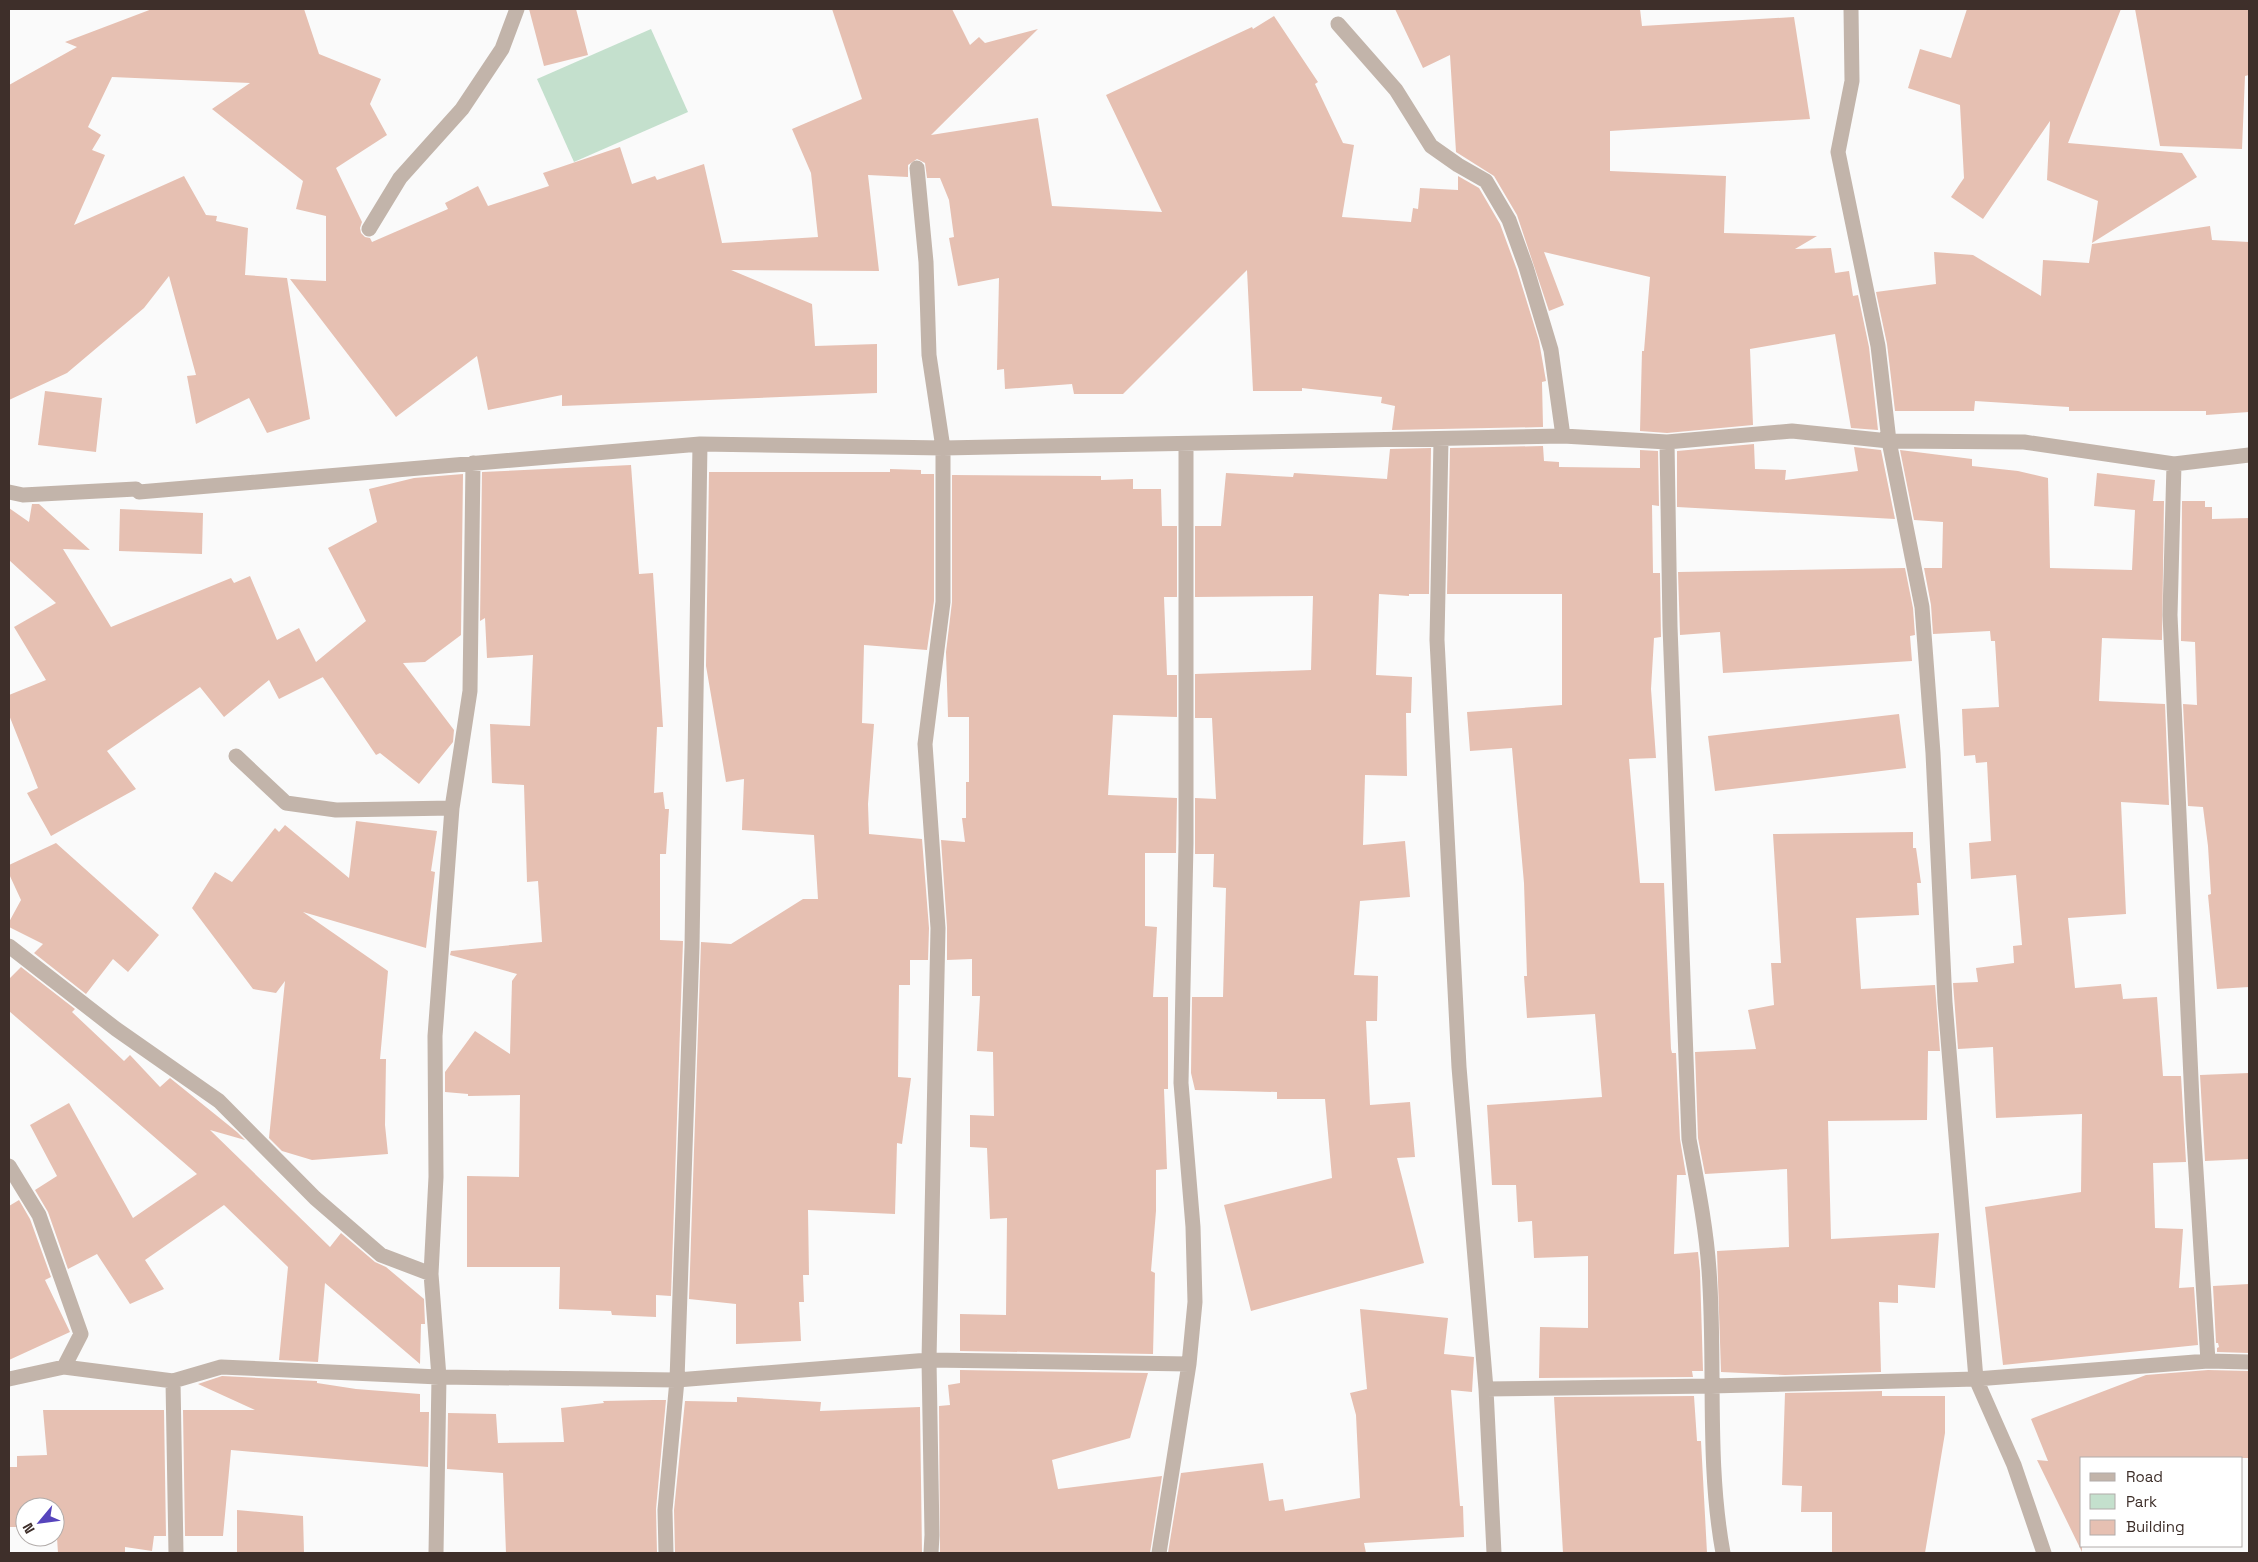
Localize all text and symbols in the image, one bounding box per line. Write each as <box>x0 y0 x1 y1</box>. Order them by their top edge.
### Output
legend <box>2080 1457 2243 1547</box>
text: Road <box>2126 1467 2163 1486</box>
text: Park <box>2126 1492 2157 1511</box>
north arrow <box>15 1497 65 1547</box>
text: Building <box>2126 1517 2185 1536</box>
text: N <box>18 1520 39 1537</box>

